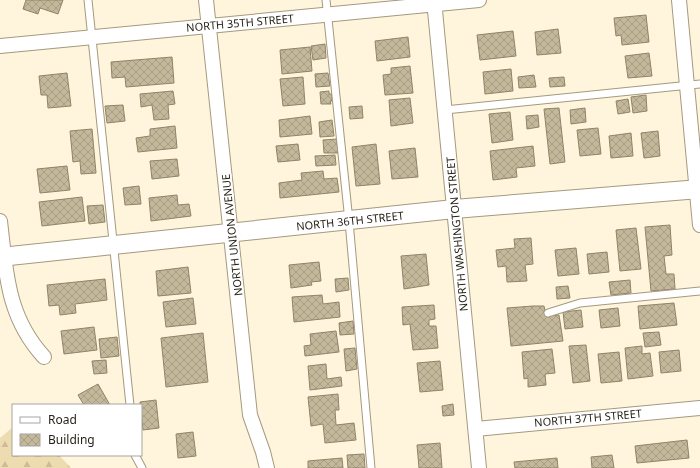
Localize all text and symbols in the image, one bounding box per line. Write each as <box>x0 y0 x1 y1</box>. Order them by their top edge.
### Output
street label: NORTH 35TH STREET <box>186 10 294 35</box>
street label: NORTH WASHINGTON STREET <box>442 156 471 312</box>
street label: NORTH UNION AVENUE <box>218 173 245 297</box>
street label: NORTH 36TH STREET <box>295 207 404 234</box>
legend <box>12 404 142 456</box>
street label: NORTH 37TH STREET <box>534 405 642 430</box>
text: Road <box>48 411 77 428</box>
text: Building <box>48 431 95 448</box>

